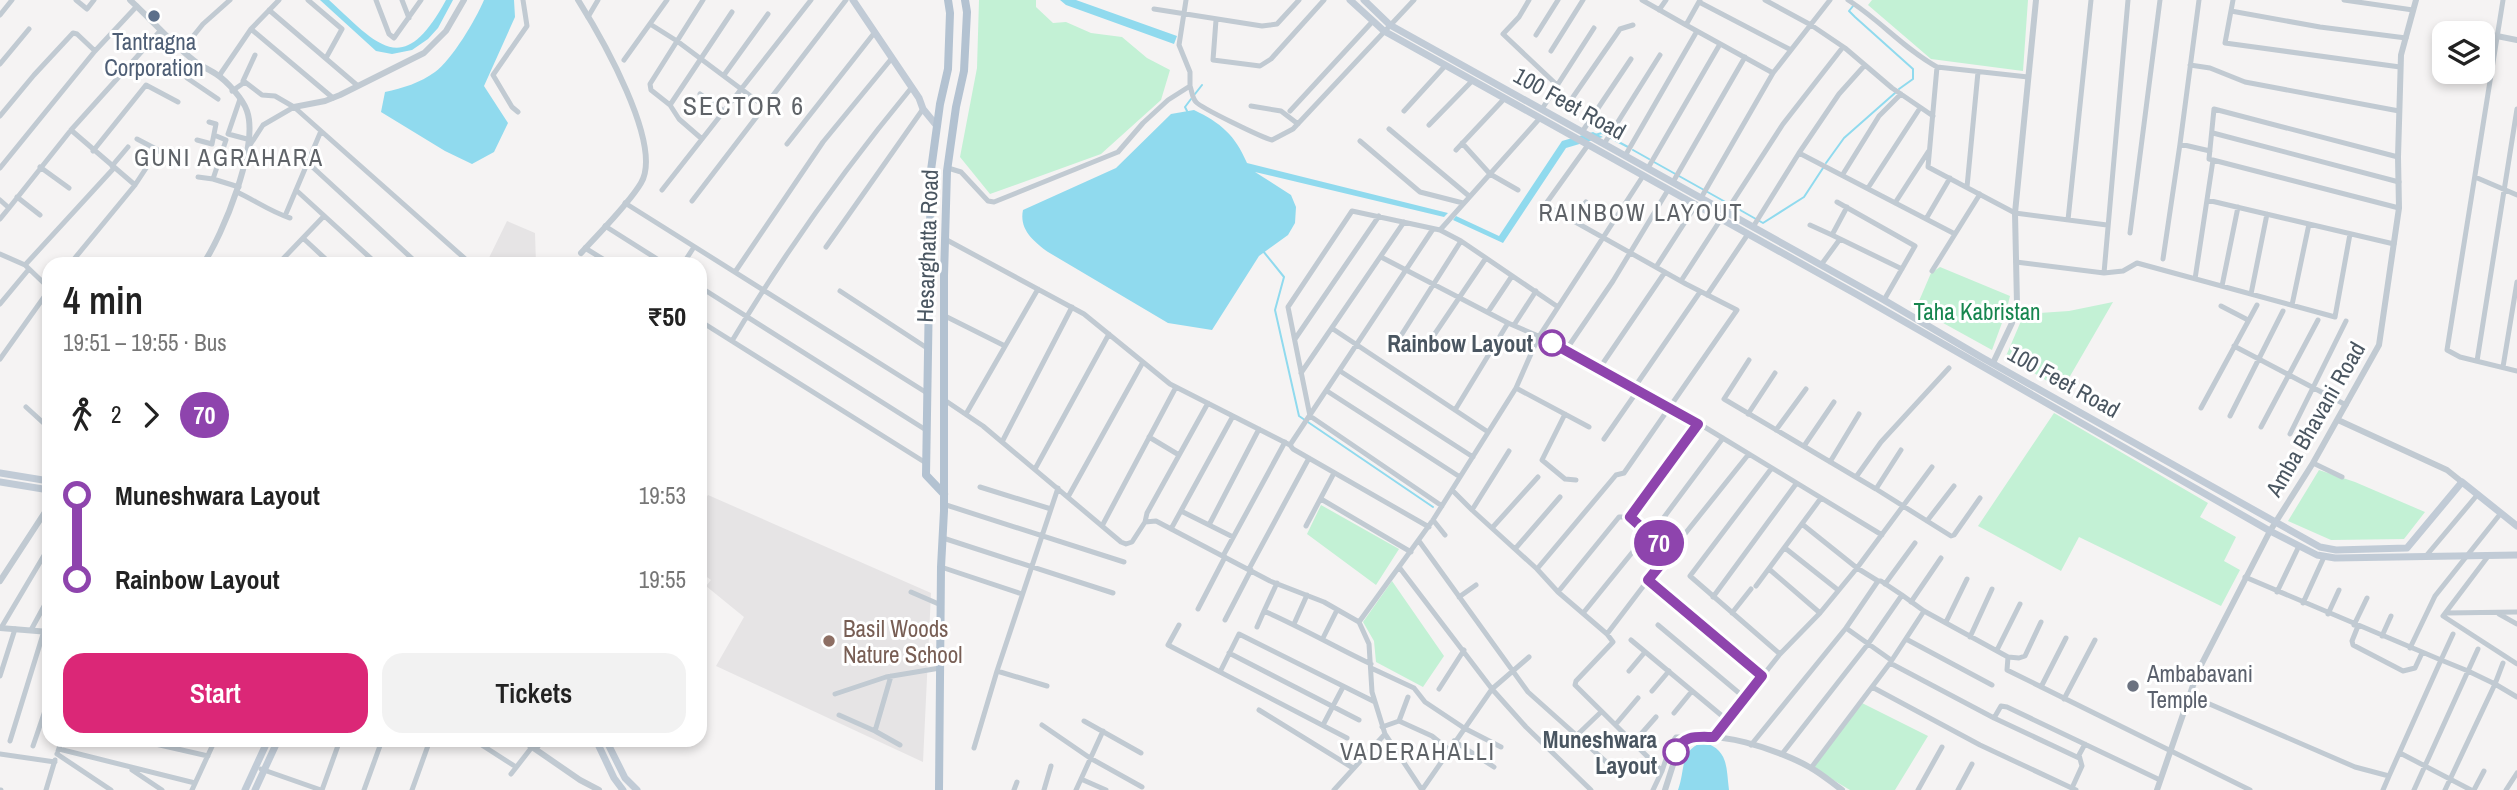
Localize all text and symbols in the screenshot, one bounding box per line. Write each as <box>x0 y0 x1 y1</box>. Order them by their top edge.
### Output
marker: Tantragna Corporation <box>146 8 162 24</box>
map controls <box>2432 21 2495 84</box>
button: layers <box>2432 21 2495 84</box>
place label: Tantragna Corporation <box>104 26 204 83</box>
street label: 100 Feet Road <box>1508 59 1632 147</box>
district label: SECTOR 6 <box>683 88 805 123</box>
district label: GUNI AGRAHARA <box>134 141 324 173</box>
street label: Hesarghatta Road <box>909 169 945 323</box>
district label: RAINBOW LAYOUT <box>1539 196 1743 228</box>
text: 4 min <box>63 275 143 326</box>
park label: Taha Kabristan <box>1913 296 2041 327</box>
text: ₹50 <box>647 299 686 334</box>
text: 19:51 – 19:55 · Bus <box>63 327 227 358</box>
place label: Rainbow Layout <box>1387 328 1533 359</box>
marker: Rainbow Layout <box>1539 330 1565 356</box>
street label: Amba Bhavani Road <box>2258 336 2372 503</box>
street label: 100 Feet Road <box>2002 337 2126 425</box>
icon: walk <box>63 396 101 434</box>
icon: forward <box>132 396 170 434</box>
text: 2 <box>111 399 122 430</box>
text: 70 <box>194 399 215 431</box>
text: Muneshwara Layout <box>115 478 320 513</box>
text: 19:53 <box>639 480 686 511</box>
line badge: 70 <box>1628 520 1690 566</box>
text: 70 <box>1648 527 1670 559</box>
text: Rainbow Layout <box>115 562 280 597</box>
text: 19:55 <box>639 564 686 595</box>
place label: Basil Woods Nature School <box>843 613 963 670</box>
marker: Basil Woods Nature School <box>821 633 837 649</box>
button: Start <box>63 653 368 733</box>
button: Tickets <box>382 653 686 733</box>
place label: Ambabavani Temple <box>2146 658 2253 715</box>
marker: Ambabavani Temple <box>2125 678 2141 694</box>
place label: Muneshwara Layout <box>1543 724 1658 781</box>
district label: VADERAHALLI <box>1340 735 1496 767</box>
marker: Muneshwara Layout <box>1663 739 1689 765</box>

